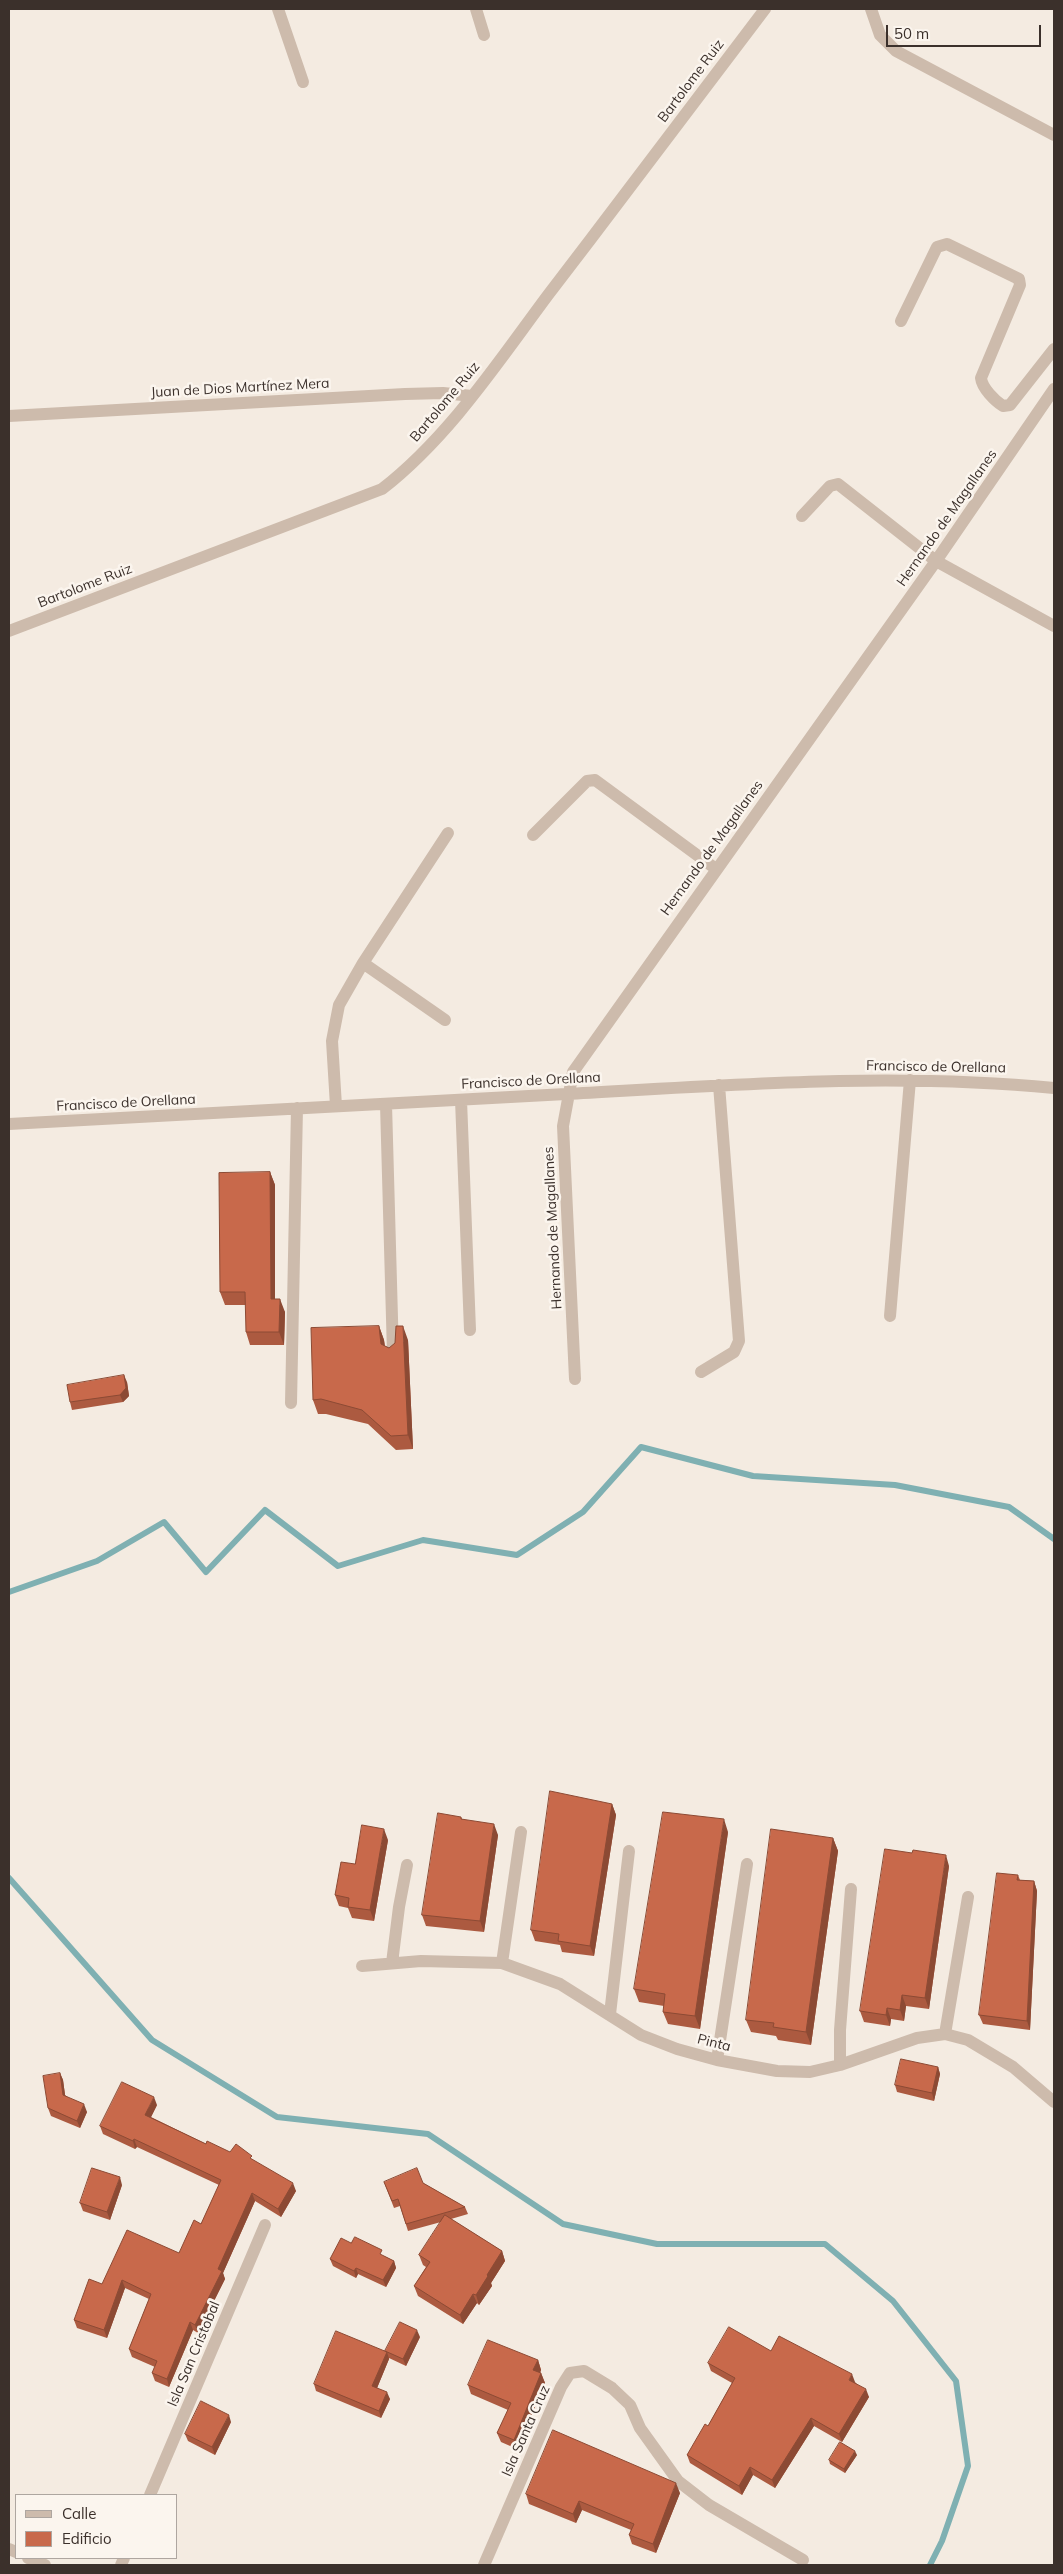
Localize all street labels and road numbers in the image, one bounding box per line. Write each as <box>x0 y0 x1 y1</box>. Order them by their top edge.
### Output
street label: Bartolome Ruiz <box>654 36 728 126</box>
street label: Bartolome Ruiz <box>407 359 483 445</box>
street label: Juan de Dios Martínez Mera <box>150 375 330 401</box>
street label: Hernando de Magallanes <box>893 446 1001 590</box>
street label: Bartolome Ruiz <box>36 560 134 612</box>
street label: Hernando de Magallanes <box>657 777 767 919</box>
street label: Francisco de Orellana <box>866 1057 1006 1077</box>
street label: Francisco de Orellana <box>461 1069 601 1093</box>
street label: Francisco de Orellana <box>56 1091 196 1115</box>
street label: Hernando de Magallanes <box>540 1146 566 1310</box>
street label: Pinta <box>695 2031 733 2055</box>
street label: Isla San Cristobal <box>164 2299 224 2409</box>
street label: Isla Santa Cruz <box>498 2383 554 2479</box>

